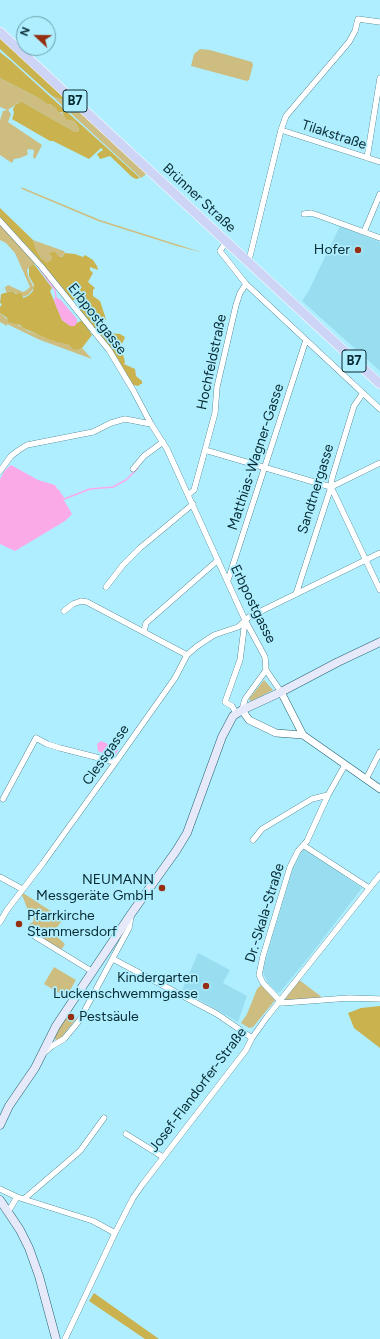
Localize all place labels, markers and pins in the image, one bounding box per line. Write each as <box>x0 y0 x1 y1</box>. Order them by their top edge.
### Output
place label: Hofer <box>314 242 350 258</box>
marker: Hofer <box>353 245 363 255</box>
place label: NEUMANN Messgeräte GmbH <box>36 872 154 904</box>
marker: NEUMANN Messgeräte GmbH <box>157 883 167 893</box>
place label: Pfarrkirche Stammersdorf <box>27 908 117 940</box>
marker: Pfarrkirche Stammersdorf <box>14 919 24 929</box>
place label: Kindergarten Luckenschwemmgasse <box>53 970 198 1002</box>
marker: Kindergarten Luckenschwemmgasse <box>201 981 211 991</box>
place label: Pestsäule <box>79 1009 139 1025</box>
marker: Pestsäule <box>66 1012 76 1022</box>

